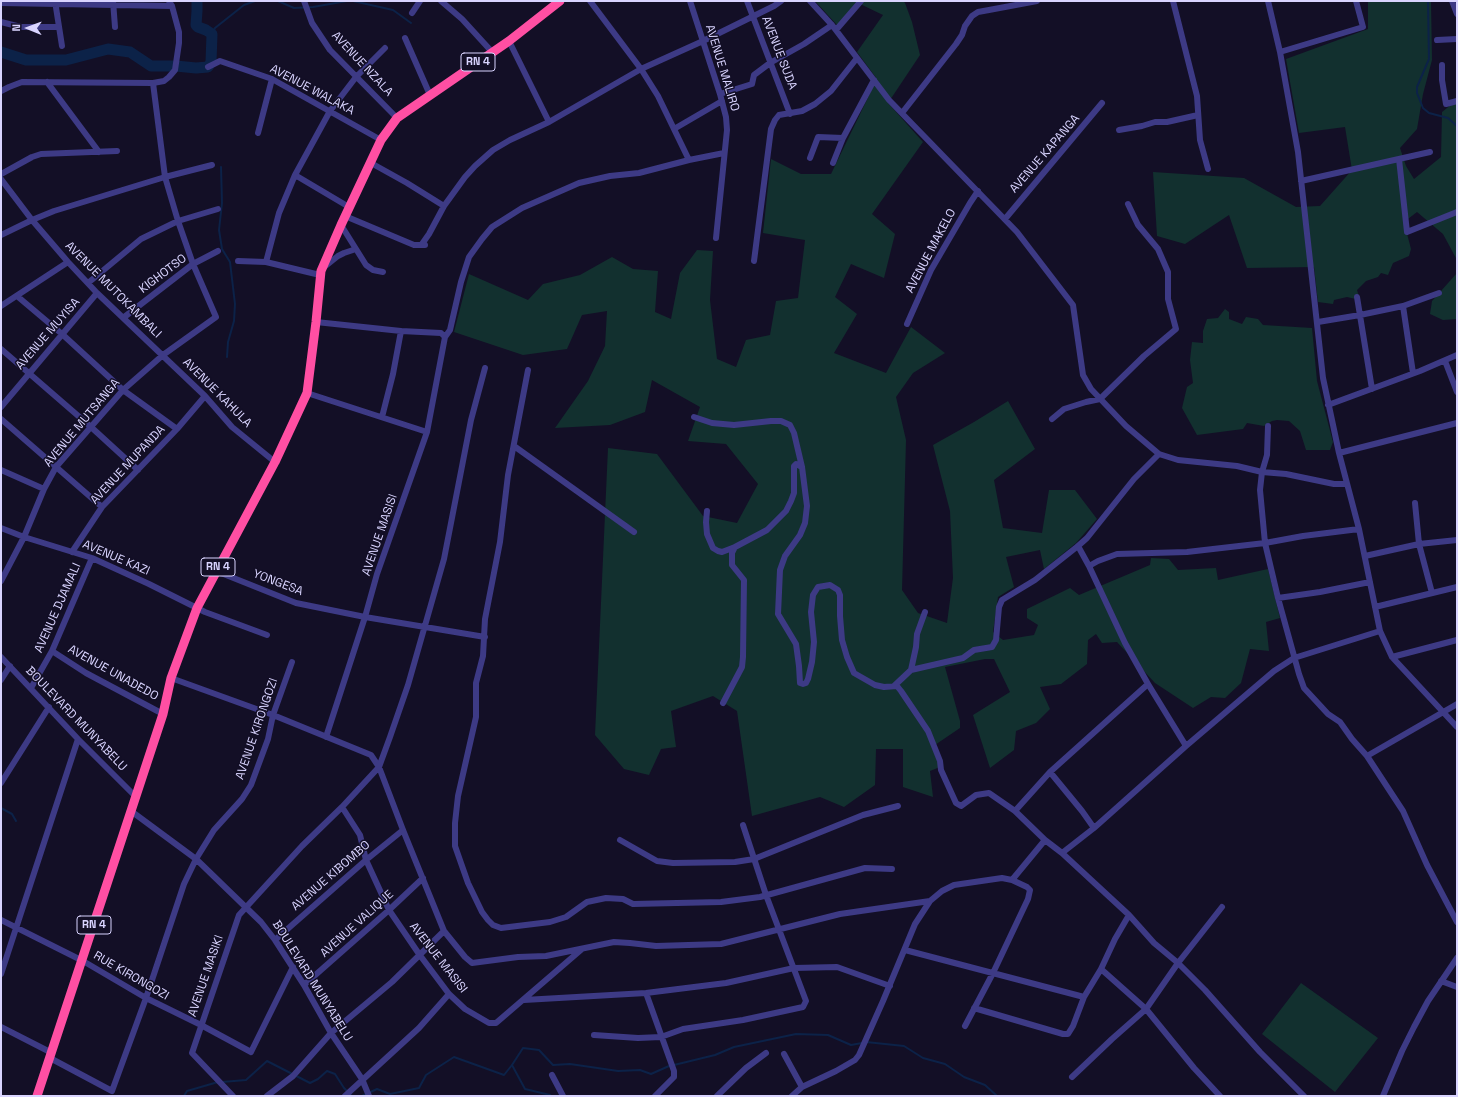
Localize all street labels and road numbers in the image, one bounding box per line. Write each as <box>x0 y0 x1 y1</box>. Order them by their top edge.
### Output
street label: AVENUE SUDA <box>758 14 800 92</box>
street label: AVENUE MALIRO <box>702 23 742 113</box>
street label: AVENUE NZALA <box>328 29 396 99</box>
road number: RN 4 <box>461 53 495 71</box>
street label: AVENUE WALAKA <box>267 62 357 118</box>
street label: AVENUE KAPANGA <box>1007 112 1083 196</box>
street label: AVENUE MAKELO <box>903 206 959 296</box>
street label: AVENUE MUTOKAMBALI <box>62 239 164 341</box>
street label: KIGHOTSO <box>136 251 190 297</box>
street label: AVENUE MUYISA <box>13 295 83 373</box>
street label: AVENUE KAHULA <box>179 355 255 431</box>
street label: AVENUE MUTSANGA <box>41 376 123 470</box>
street label: AVENUE MUPANDA <box>88 423 168 507</box>
street label: AVENUE MASISI <box>359 492 401 578</box>
street label: AVENUE KAZI <box>80 537 152 579</box>
road number: RN 4 <box>201 558 235 576</box>
street label: AVENUE DJAMALI <box>32 561 84 655</box>
street label: YONGESA <box>251 567 305 599</box>
street label: AVENUE UNADEDO <box>65 642 161 704</box>
street label: BOULEVARD MUNYABELU <box>22 664 130 774</box>
street label: AVENUE KIRONGOZI <box>233 676 281 782</box>
street label: AVENUE KIBOMBO <box>289 838 373 914</box>
street label: AVENUE VALIQUE <box>317 887 397 961</box>
road number: RN 4 <box>77 916 111 934</box>
street label: BOULEVARD MUNYABELU <box>269 918 355 1044</box>
street label: AVENUE MASISI <box>406 920 470 996</box>
street label: AVENUE MASIKI <box>185 933 227 1019</box>
street label: RUE KIRONGOZI <box>91 949 171 1003</box>

